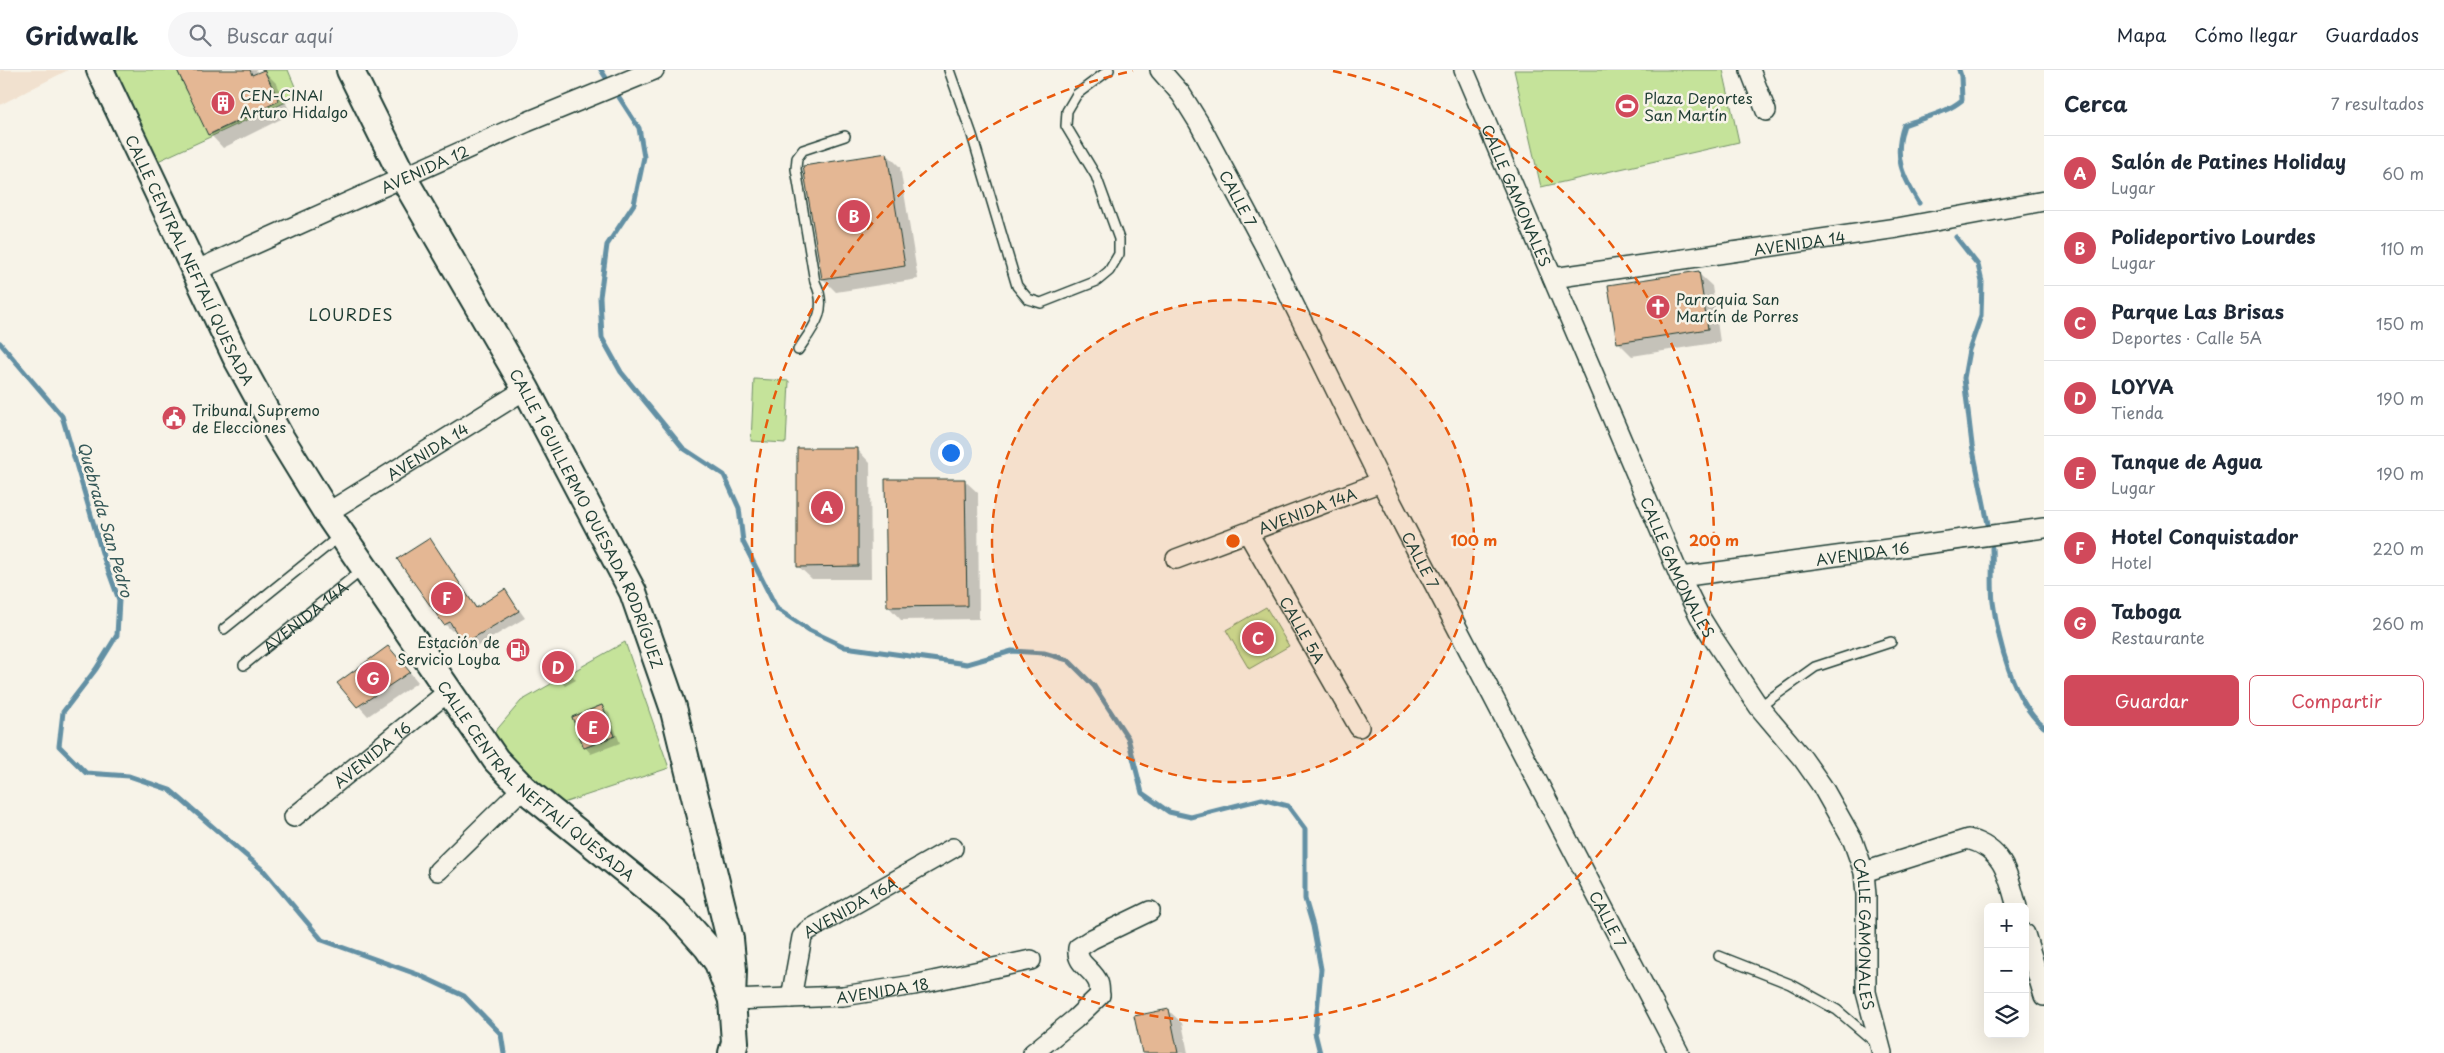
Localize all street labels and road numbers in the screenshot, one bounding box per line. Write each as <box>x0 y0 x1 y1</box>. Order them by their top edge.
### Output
street label: CALLE GAMONALES <box>1477 120 1558 270</box>
street label: CALLE CENTRAL NEFTALÍ QUESADA <box>121 130 261 389</box>
street label: AVENIDA 12 <box>377 138 472 198</box>
street label: CALLE 7 <box>1214 166 1264 231</box>
street label: AVENIDA 14 <box>1752 224 1847 260</box>
street label: CALLE 1 GUILLERMO QUESADA RODRÍGUEZ <box>505 365 667 673</box>
street label: AVENIDA 14 <box>382 416 472 485</box>
street label: AVENIDA 14A <box>1255 481 1359 539</box>
street label: CALLE GAMONALES <box>1635 493 1721 641</box>
street label: CALLE 7 <box>1397 527 1446 592</box>
street label: AVENIDA 16 <box>1814 535 1910 570</box>
street label: AVENIDA 14A <box>257 575 352 657</box>
street label: CALLE 5A <box>1275 592 1331 667</box>
street label: CALLE CENTRAL NEFTALÍ QUESADA <box>435 672 641 884</box>
street label: AVENIDA 16 <box>328 715 415 792</box>
street label: CALLE GAMONALES <box>1848 854 1882 1012</box>
street label: AVENIDA 16A <box>798 871 901 943</box>
street label: CALLE 7 <box>1584 886 1633 952</box>
street label: AVENIDA 18 <box>836 971 931 1008</box>

